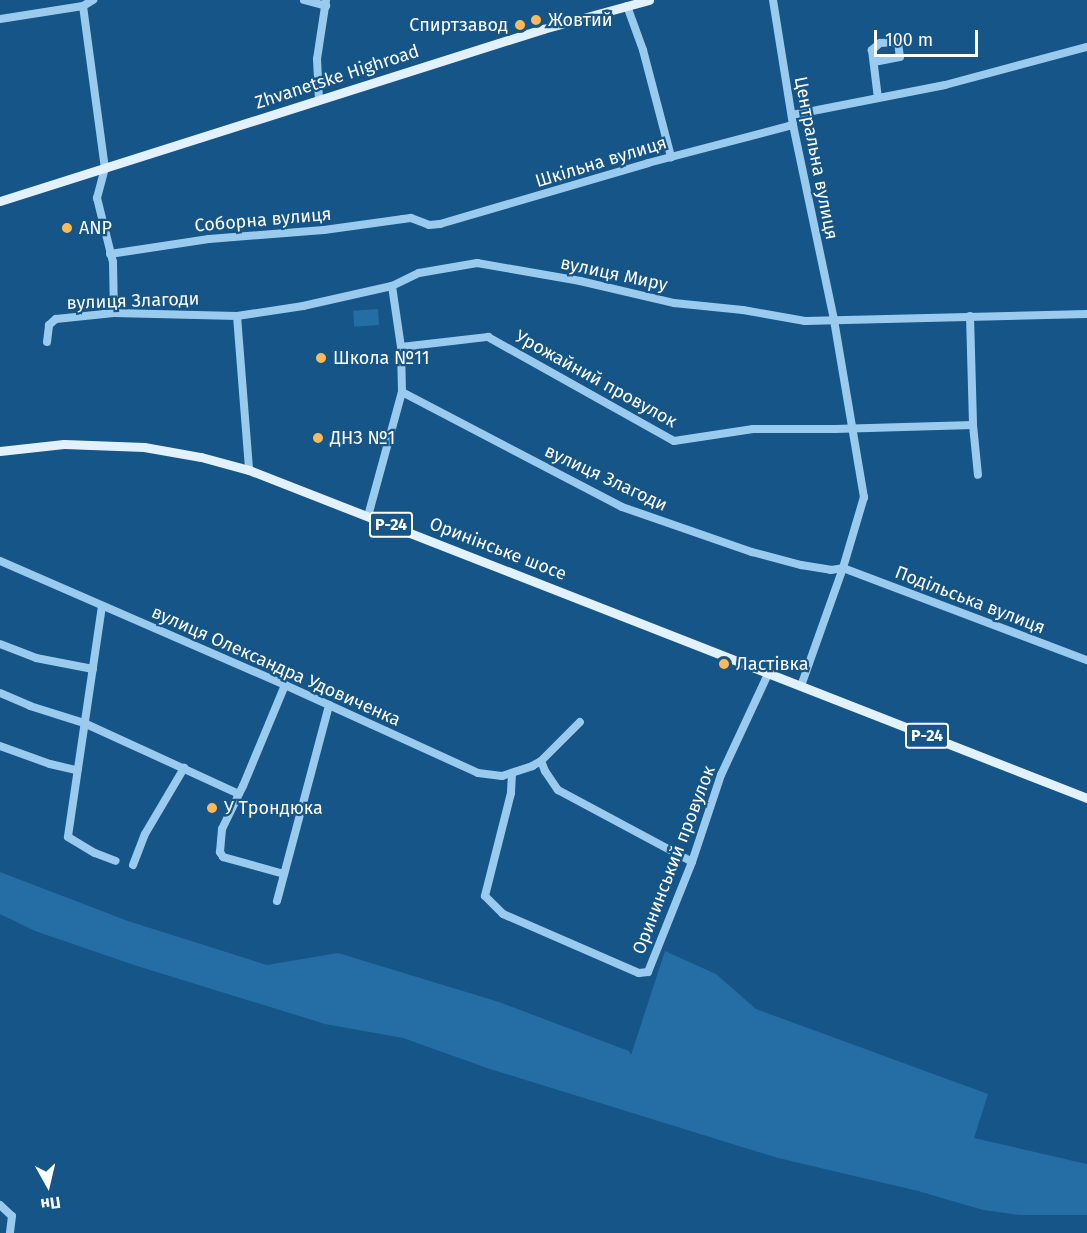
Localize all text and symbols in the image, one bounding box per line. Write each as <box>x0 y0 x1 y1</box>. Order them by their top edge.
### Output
place label: Жовтий <box>548 9 613 31</box>
marker: Жовтий <box>529 13 543 27</box>
place label: Спиртзавод <box>409 14 508 36</box>
marker: Спиртзавод <box>513 18 527 32</box>
scale bar <box>877 18 980 56</box>
text: 100 m <box>885 29 933 51</box>
street label: Zhvanetske Highroad <box>252 40 422 114</box>
street label: Центральна вулиця <box>790 74 842 242</box>
street label: Шкільна вулиця <box>533 132 669 192</box>
street label: Соборна вулиця <box>194 203 332 237</box>
place label: ANP <box>79 217 112 239</box>
marker: ANP <box>60 221 74 235</box>
street label: вулиця Миру <box>558 252 670 296</box>
street label: вулиця Злагоди <box>66 288 200 314</box>
street label: Урожайний провулок <box>511 326 681 432</box>
place label: Школа №11 <box>333 347 430 369</box>
marker: Школа №11 <box>314 351 328 365</box>
place label: ДНЗ №1 <box>330 427 395 449</box>
marker: ДНЗ №1 <box>311 431 325 445</box>
street label: вулиця Злагоди <box>541 440 671 516</box>
road number: Р-24 <box>368 512 414 538</box>
street label: Оринінське шосе <box>426 513 570 585</box>
street label: Подільська вулиця <box>892 561 1048 639</box>
street label: вулиця Олександра Удовиченка <box>148 601 404 731</box>
place label: Ластівка <box>736 653 808 675</box>
marker: Ластівка <box>717 657 731 671</box>
road number: Р-24 <box>904 723 950 749</box>
street label: Орининський провулок <box>628 763 720 957</box>
place label: У Трондюка <box>224 797 323 819</box>
marker: У Трондюка <box>205 801 219 815</box>
north arrow <box>18 1155 78 1215</box>
text: Пн <box>39 1193 62 1214</box>

